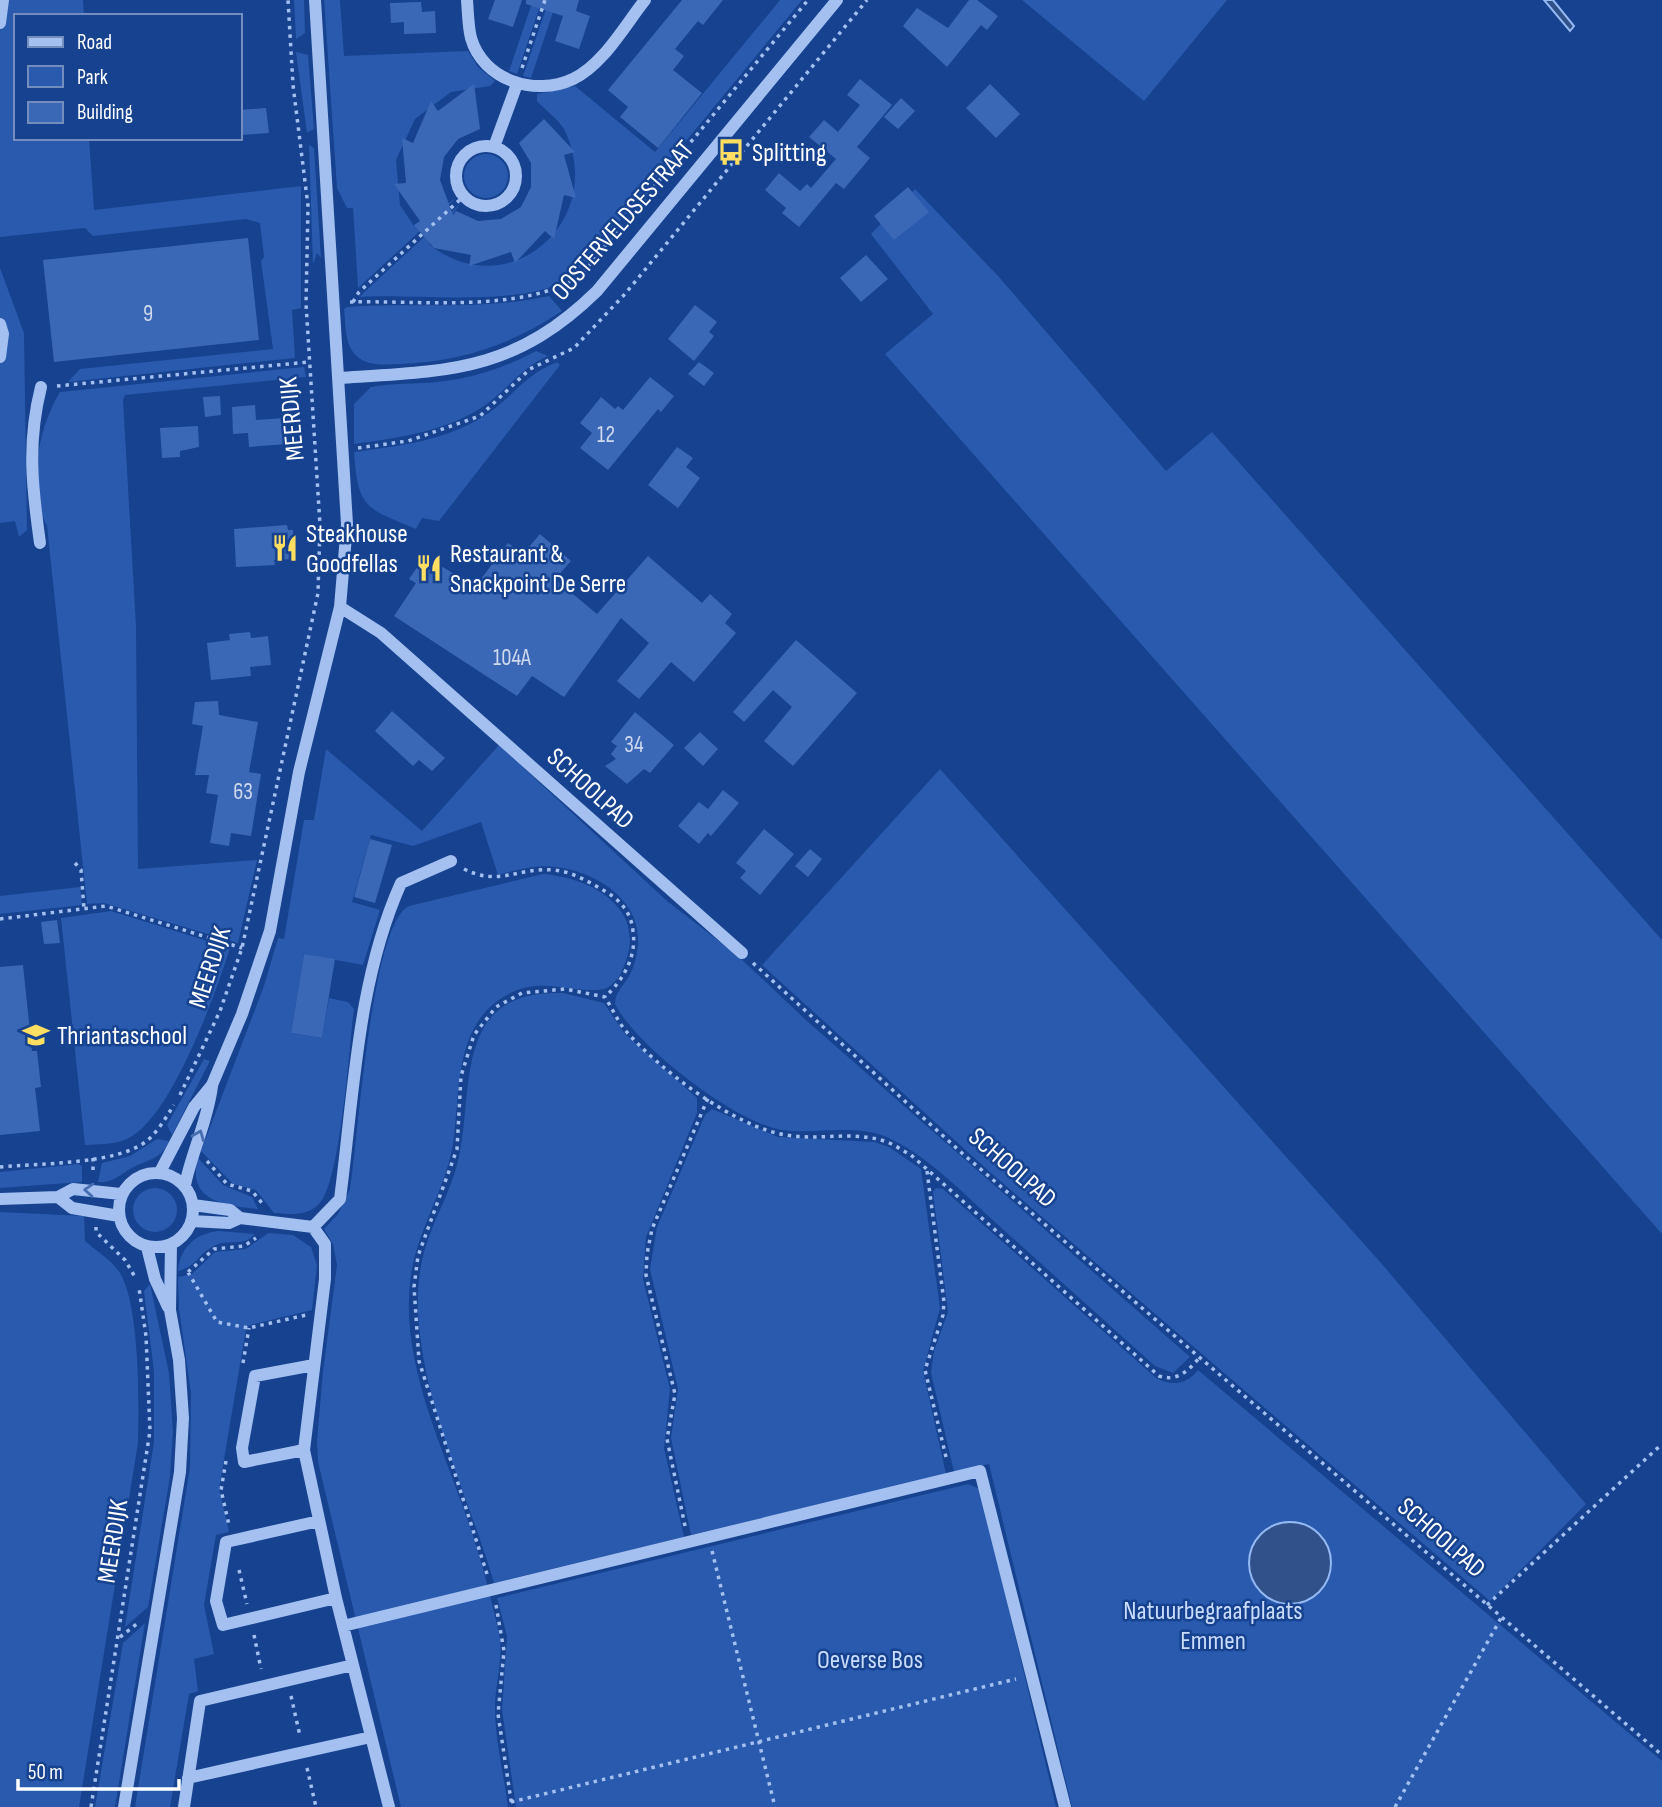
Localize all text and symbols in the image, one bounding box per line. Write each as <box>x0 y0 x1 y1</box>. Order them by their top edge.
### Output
legend <box>14 14 242 140</box>
text: Road <box>77 30 112 55</box>
text: Park <box>77 65 108 90</box>
text: Building <box>77 100 133 125</box>
street label: OOSTERVELDSESTRAAT <box>545 135 701 307</box>
bus stop icon: Splitting <box>716 137 746 167</box>
place label: Splitting <box>752 138 826 169</box>
house number: 9 <box>143 300 153 328</box>
street label: MEERDIJK <box>273 375 312 462</box>
house number: 12 <box>597 421 615 449</box>
place label: Steakhouse Goodfellas <box>306 519 408 580</box>
restaurant icon: Steakhouse Goodfellas <box>270 533 300 563</box>
place label: Restaurant & Snackpoint De Serre <box>450 539 626 600</box>
restaurant icon: Restaurant & Snackpoint De Serre <box>414 553 444 583</box>
house number: 104A <box>493 644 531 672</box>
house number: 34 <box>624 731 644 759</box>
street label: SCHOOLPAD <box>540 742 640 836</box>
house number: 63 <box>233 778 253 806</box>
street label: MEERDIJK <box>183 923 238 1012</box>
school or university icon: Thriantaschool <box>21 1020 51 1050</box>
place label: Thriantaschool <box>57 1021 187 1052</box>
street label: SCHOOLPAD <box>962 1122 1062 1215</box>
one-way arrow <box>190 1130 204 1142</box>
one-way arrow <box>83 1183 94 1198</box>
street label: SCHOOLPAD <box>1391 1492 1491 1585</box>
street label: MEERDIJK <box>92 1497 135 1585</box>
park label: Natuurbegraafplaats Emmen <box>1123 1596 1303 1657</box>
park label: Oeverse Bos <box>817 1645 923 1676</box>
scale bar <box>18 1748 178 1792</box>
text: 50 m <box>28 1760 63 1785</box>

